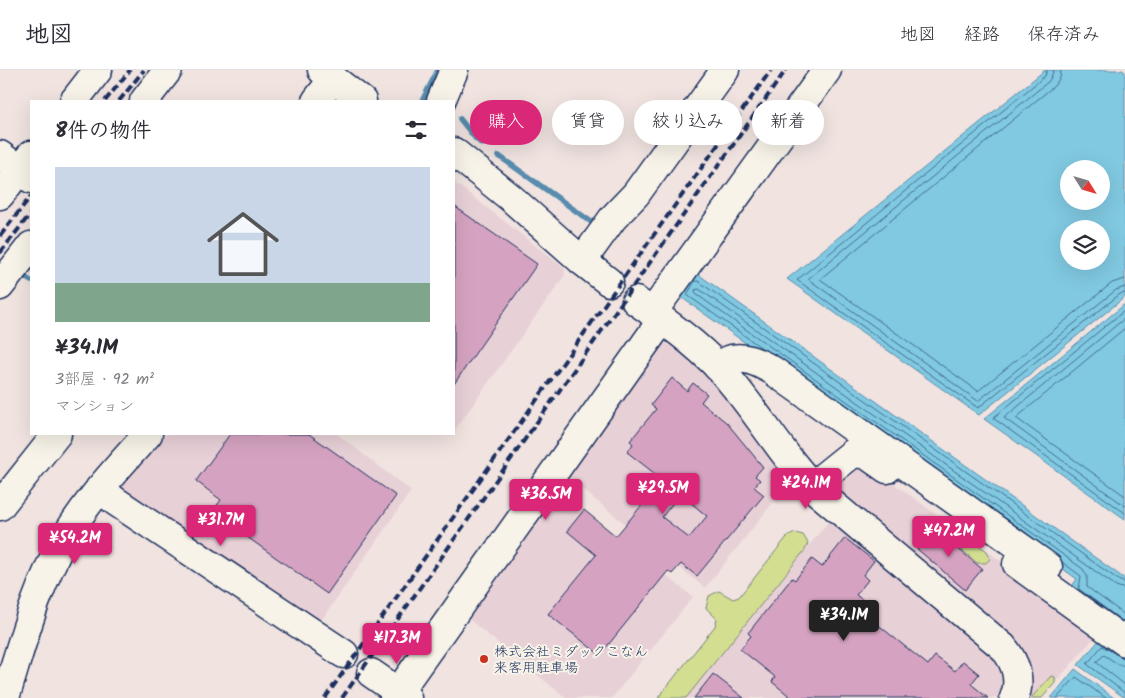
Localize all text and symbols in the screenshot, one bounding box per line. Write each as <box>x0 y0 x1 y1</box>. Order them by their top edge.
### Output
text: 地図 <box>25 16 73 55</box>
text: 地図 <box>900 21 936 50</box>
text: 経路 <box>964 21 1000 50</box>
text: 保存済み <box>1028 21 1100 50</box>
chip: 購入 <box>470 100 542 145</box>
chip: 賃貸 <box>552 100 624 145</box>
chip: 絞り込み <box>634 100 742 145</box>
chip: 新着 <box>752 100 824 145</box>
text: 8件の物件 <box>55 115 151 148</box>
icon: filters <box>402 116 430 144</box>
north arrow <box>1060 160 1110 210</box>
map controls <box>1060 160 1110 270</box>
icon: home <box>198 199 288 289</box>
button: layers <box>1060 220 1110 270</box>
text: ¥34.1M <box>55 332 118 365</box>
text: 3部屋 · 92 m² <box>55 367 154 392</box>
text: マンション <box>55 394 134 419</box>
pin: ¥24.1M <box>765 468 847 510</box>
text: ¥24.1M <box>782 471 830 496</box>
pin: ¥29.5M <box>622 472 704 515</box>
text: ¥29.5M <box>637 476 689 501</box>
pin: ¥36.5M <box>505 478 587 521</box>
text: ¥36.5M <box>520 482 572 507</box>
pin: ¥31.7M <box>180 504 262 547</box>
text: ¥31.7M <box>198 508 244 533</box>
pin: ¥47.2M <box>908 516 990 558</box>
text: ¥47.2M <box>923 519 975 544</box>
pin: ¥54.2M <box>34 522 116 565</box>
text: ¥54.2M <box>49 526 101 551</box>
pin: ¥34.1M <box>803 600 885 642</box>
text: ¥34.1M <box>820 603 868 628</box>
pin: ¥17.3M <box>356 622 438 665</box>
text: ¥17.3M <box>374 626 420 651</box>
place label: 株式会社ミダックこなん 来客用駐車場 <box>494 641 648 679</box>
marker: 株式会社ミダックこなん 来客用駐車場 <box>478 653 490 665</box>

